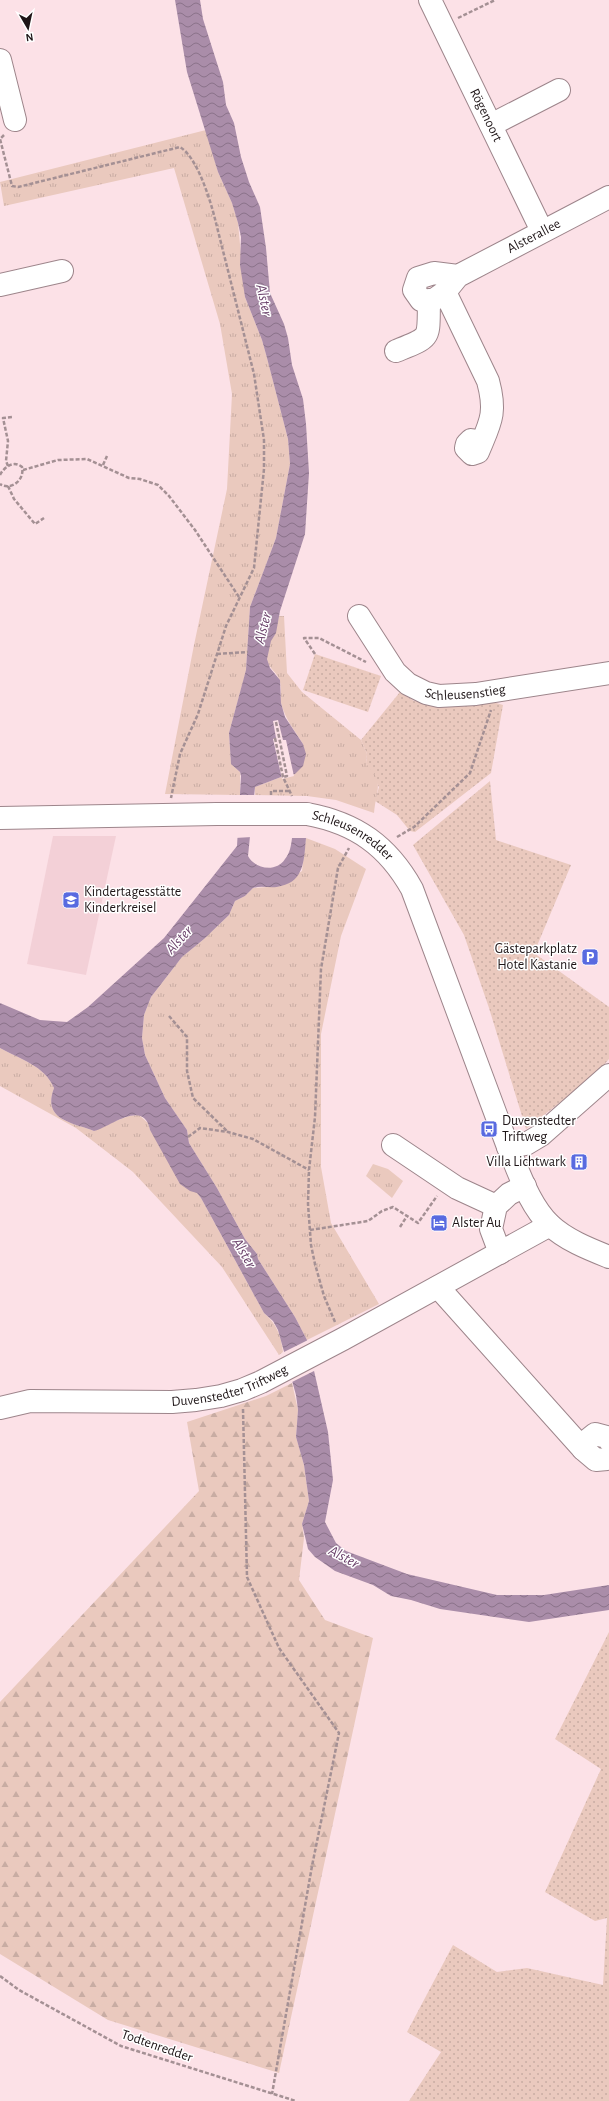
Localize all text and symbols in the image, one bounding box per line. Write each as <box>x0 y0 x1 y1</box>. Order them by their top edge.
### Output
north arrow <box>8 8 48 48</box>
text: N <box>25 31 34 43</box>
street label: Rögenoort <box>467 86 505 144</box>
street label: Alsterallee <box>505 217 563 256</box>
water label: Alster <box>253 282 275 318</box>
water label: Alster <box>252 610 274 646</box>
street label: Schleusenstieg <box>423 682 507 703</box>
street label: Schleusenredder <box>311 808 396 864</box>
place label: Kindertagesstätte Kinderkreisel <box>84 885 181 915</box>
school or university icon: Kindertagesstätte Kinderkreisel <box>61 890 81 910</box>
water label: Alster <box>162 922 196 958</box>
place label: Gästeparkplatz Hotel Kastanie <box>495 942 577 972</box>
parking icon: Gästeparkplatz Hotel Kastanie <box>580 947 600 967</box>
place label: Duvenstedter Triftweg <box>502 1114 576 1144</box>
bus stop icon: Duvenstedter Triftweg <box>479 1119 499 1139</box>
building icon: Villa Lichtwark <box>569 1152 589 1172</box>
place label: Villa Lichtwark <box>486 1155 567 1169</box>
hotel icon: Alster Au <box>429 1213 449 1233</box>
place label: Alster Au <box>452 1216 501 1230</box>
water label: Alster <box>229 1235 259 1271</box>
street label: Duvenstedter Triftweg <box>171 1362 290 1409</box>
water label: Alster <box>326 1542 363 1572</box>
street label: Todtenredder <box>120 2027 195 2065</box>

